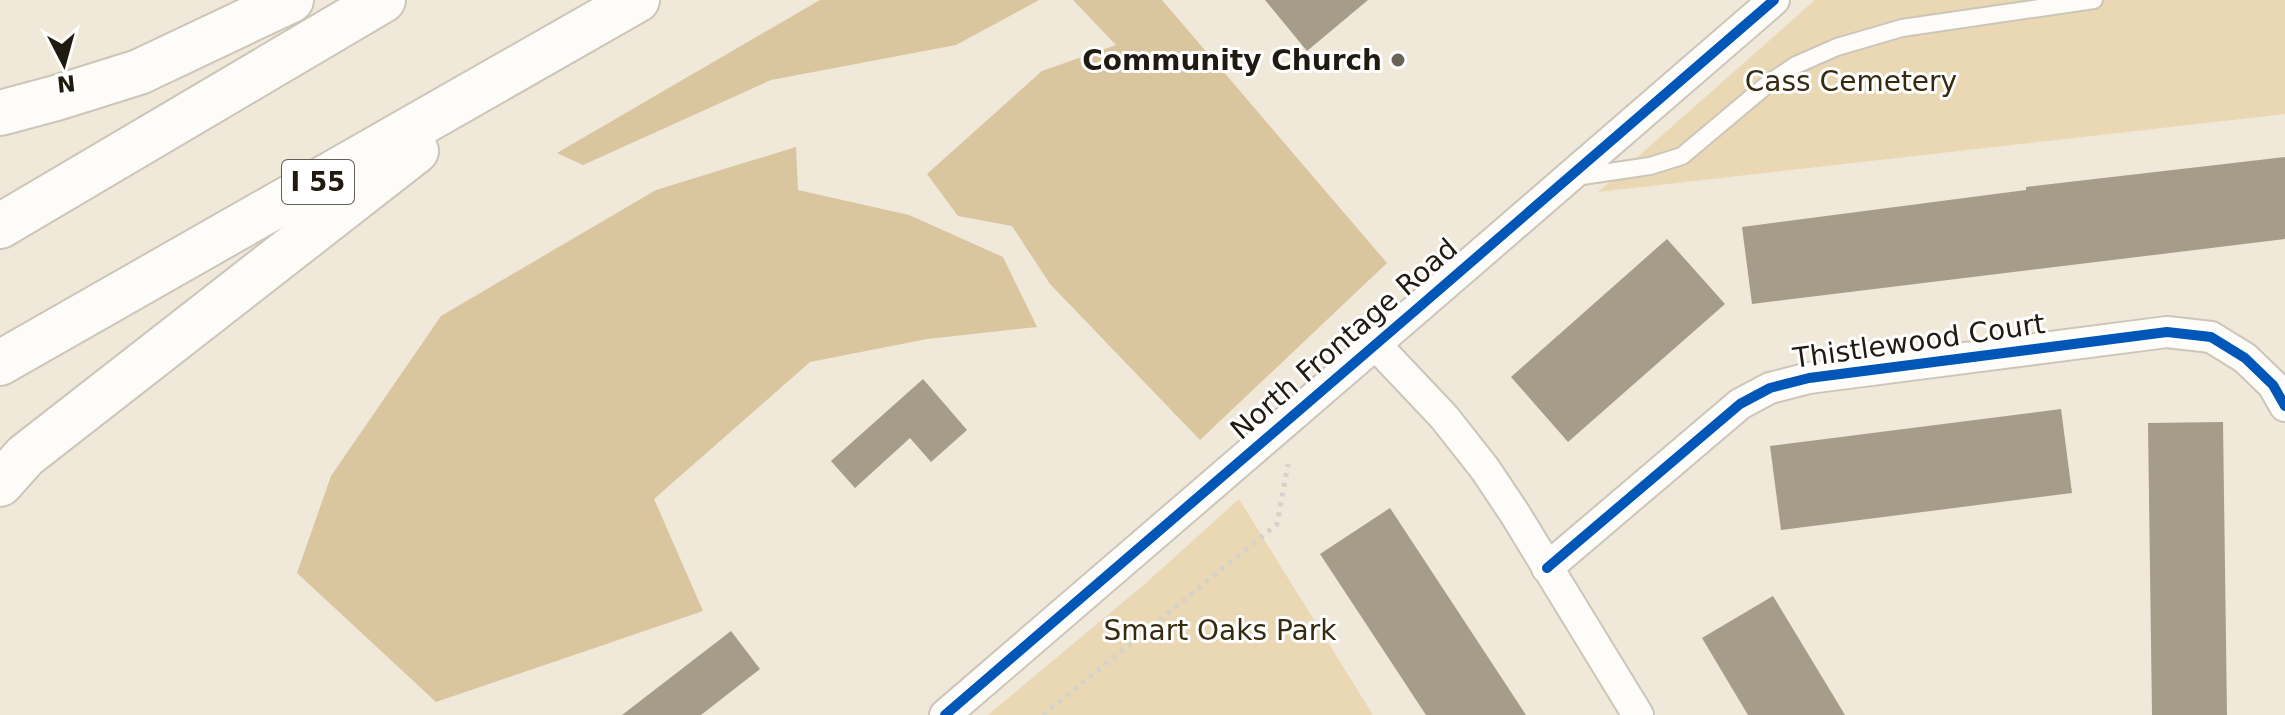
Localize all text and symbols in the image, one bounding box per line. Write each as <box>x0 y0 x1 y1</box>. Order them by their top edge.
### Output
north arrow <box>24 24 104 104</box>
place label: Community Church <box>1082 44 1382 77</box>
marker: Community Church <box>1389 51 1407 69</box>
park label: Cass Cemetery <box>1745 65 1957 98</box>
text: N <box>56 70 77 97</box>
road number: I 55 <box>282 160 354 204</box>
street label: North Frontage Road <box>1224 232 1464 446</box>
street label: Thistlewood Court <box>1790 307 2047 375</box>
park label: Smart Oaks Park <box>1103 614 1337 647</box>

